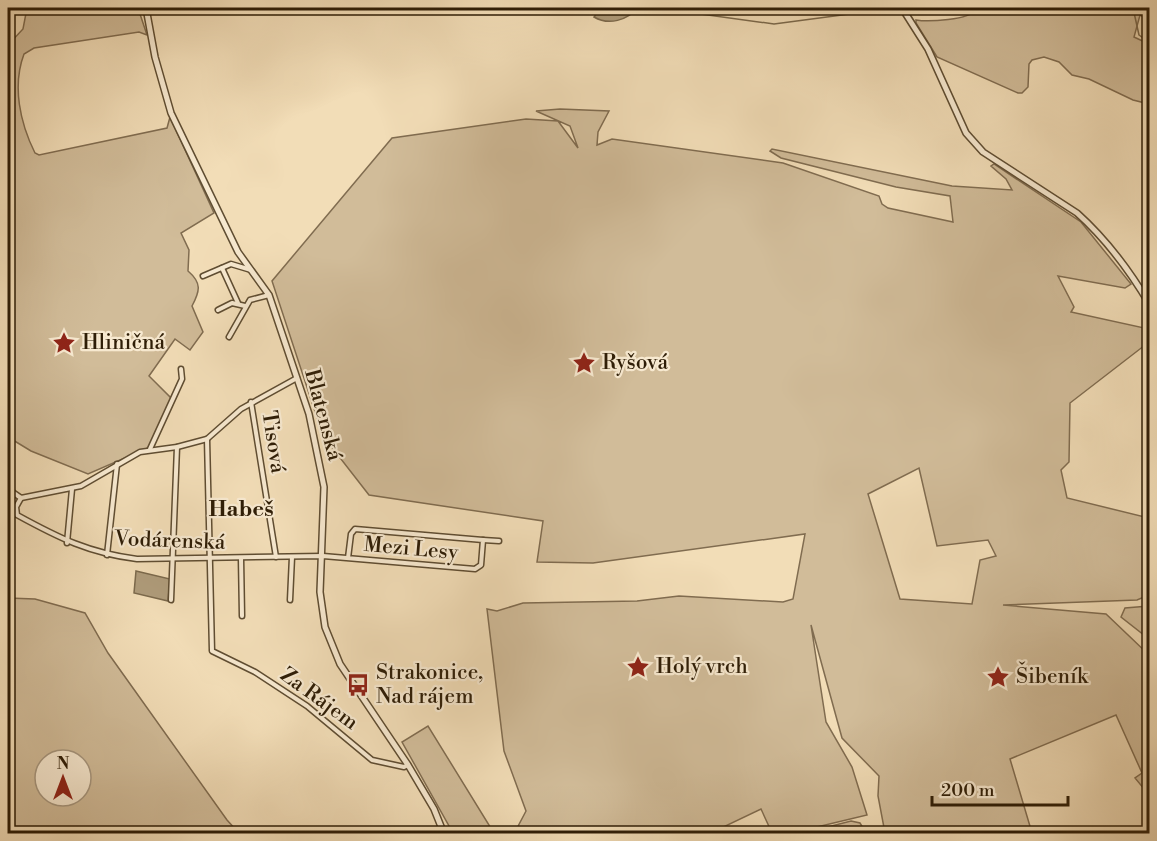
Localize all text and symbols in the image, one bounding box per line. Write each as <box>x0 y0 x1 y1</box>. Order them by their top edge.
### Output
place icon: Hliničná <box>51 330 77 356</box>
place label: Hliničná <box>82 330 166 356</box>
place icon: Ryšová <box>571 350 597 376</box>
place label: Ryšová <box>602 350 668 376</box>
street label: Blatenská <box>298 366 348 464</box>
street label: Tisová <box>255 409 291 476</box>
district label: Habeš <box>208 496 274 523</box>
street label: Vodárenská <box>113 526 226 556</box>
street label: Mezi Lesy <box>363 532 460 566</box>
place icon: Holý vrch <box>625 654 651 680</box>
place label: Holý vrch <box>656 654 748 680</box>
place label: Strakonice, Nad rájem <box>376 660 483 710</box>
place label: Šibeník <box>1016 661 1089 690</box>
street label: Za Rájem <box>275 662 363 736</box>
place icon: Šibeník <box>985 664 1011 690</box>
bus stop icon: Strakonice, Nad rájem <box>345 672 371 698</box>
north arrow <box>33 748 93 808</box>
text: N <box>57 754 70 774</box>
scale bar <box>932 769 1068 807</box>
text: 200 m <box>941 779 995 802</box>

